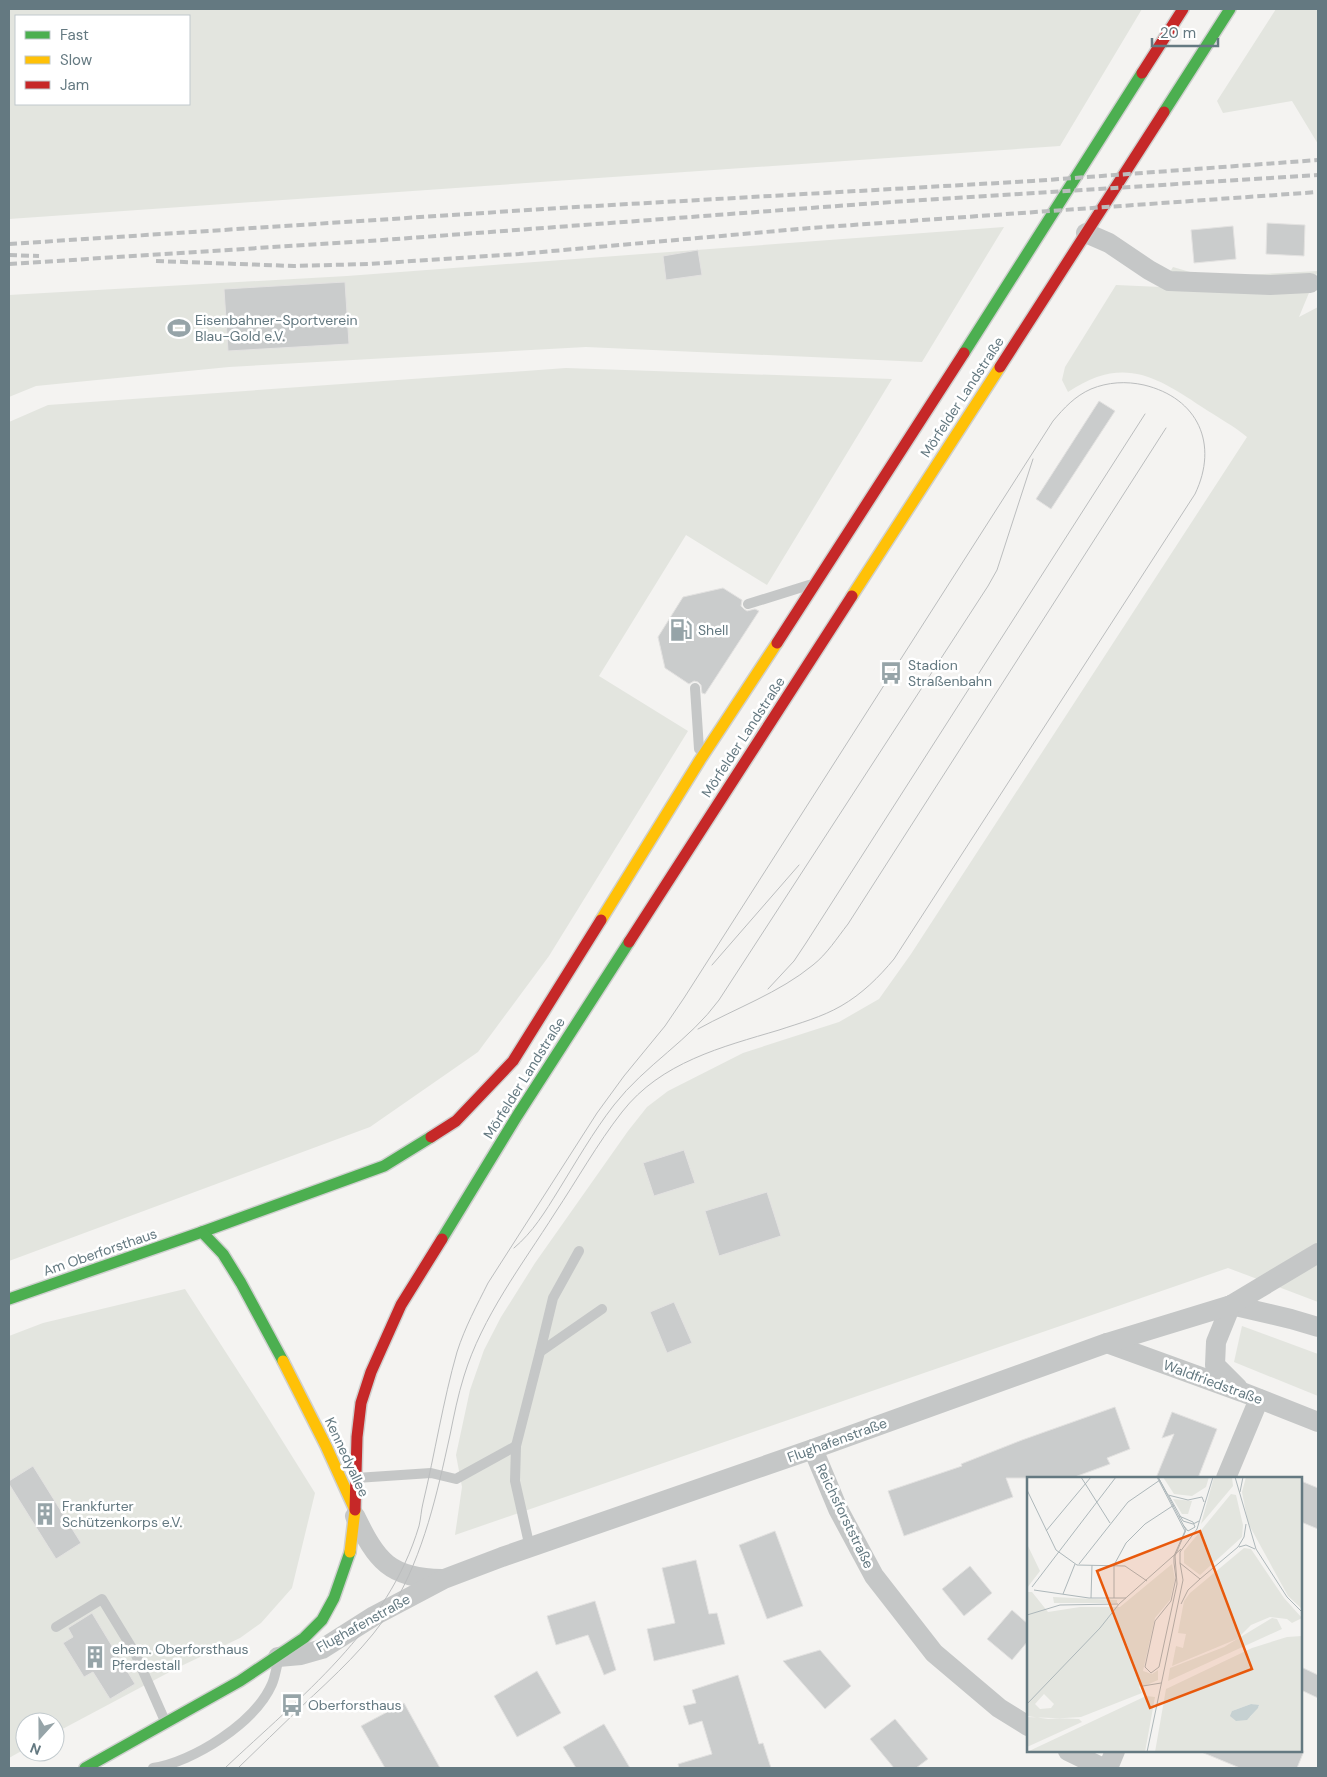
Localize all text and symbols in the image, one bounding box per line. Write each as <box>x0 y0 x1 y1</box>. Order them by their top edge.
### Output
legend <box>15 15 190 105</box>
scale bar <box>1152 15 1218 47</box>
text: 20 m <box>1160 23 1196 43</box>
text: Fast <box>60 25 89 45</box>
text: Slow <box>60 50 93 70</box>
text: Jam <box>60 75 89 95</box>
place label: Eisenbahner-Sportverein Blau-Gold e.V. <box>195 311 358 345</box>
sports icon: Eisenbahner-Sportverein Blau-Gold e.V. <box>166 315 192 341</box>
street label: Mörfelder Landstraße <box>916 333 1008 461</box>
fuel station icon: Shell <box>668 617 694 643</box>
place label: Shell <box>698 621 728 639</box>
place label: Stadion Straßenbahn <box>908 656 992 690</box>
bus stop icon: Stadion Straßenbahn <box>878 660 904 686</box>
street label: Mörfelder Landstraße <box>697 673 789 801</box>
street label: Mörfelder Landstraße <box>479 1014 569 1142</box>
street label: Am Oberforsthaus <box>41 1224 159 1280</box>
street label: Waldfriedstraße <box>1161 1356 1265 1408</box>
street label: Kennedyallee <box>321 1414 373 1500</box>
street label: Flughafenstraße <box>785 1414 889 1466</box>
street label: Reichsforststraße <box>812 1461 878 1571</box>
inset map <box>1027 1477 1302 1752</box>
place label: Frankfurter Schützenkorps e.V. <box>62 1497 182 1531</box>
building icon: Frankfurter Schützenkorps e.V. <box>32 1501 58 1527</box>
street label: Flughafenstraße <box>313 1590 413 1656</box>
place label: ehem. Oberforsthaus Pferdestall <box>112 1640 249 1674</box>
building icon: ehem. Oberforsthaus Pferdestall <box>82 1644 108 1670</box>
bus stop icon: Oberforsthaus <box>279 1692 305 1718</box>
place label: Oberforsthaus <box>308 1696 402 1714</box>
north arrow <box>15 1712 65 1762</box>
text: N <box>27 1739 43 1759</box>

